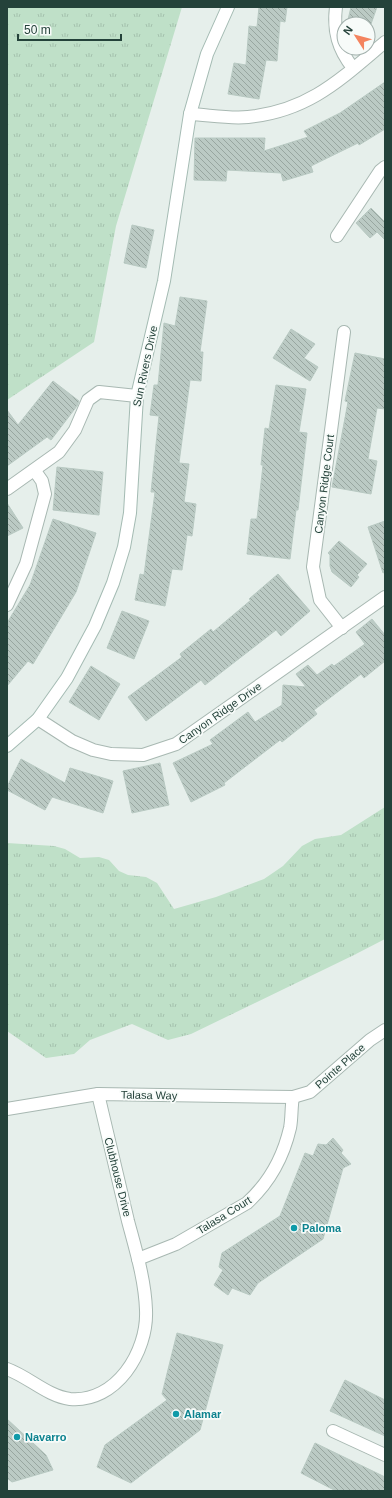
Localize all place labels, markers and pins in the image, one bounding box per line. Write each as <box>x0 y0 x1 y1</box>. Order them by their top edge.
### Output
place label: Paloma <box>302 1222 342 1234</box>
marker: Paloma <box>289 1223 299 1233</box>
place label: Alamar <box>184 1408 222 1420</box>
marker: Alamar <box>171 1409 181 1419</box>
place label: Navarro <box>25 1431 67 1443</box>
marker: Navarro <box>12 1432 22 1442</box>

